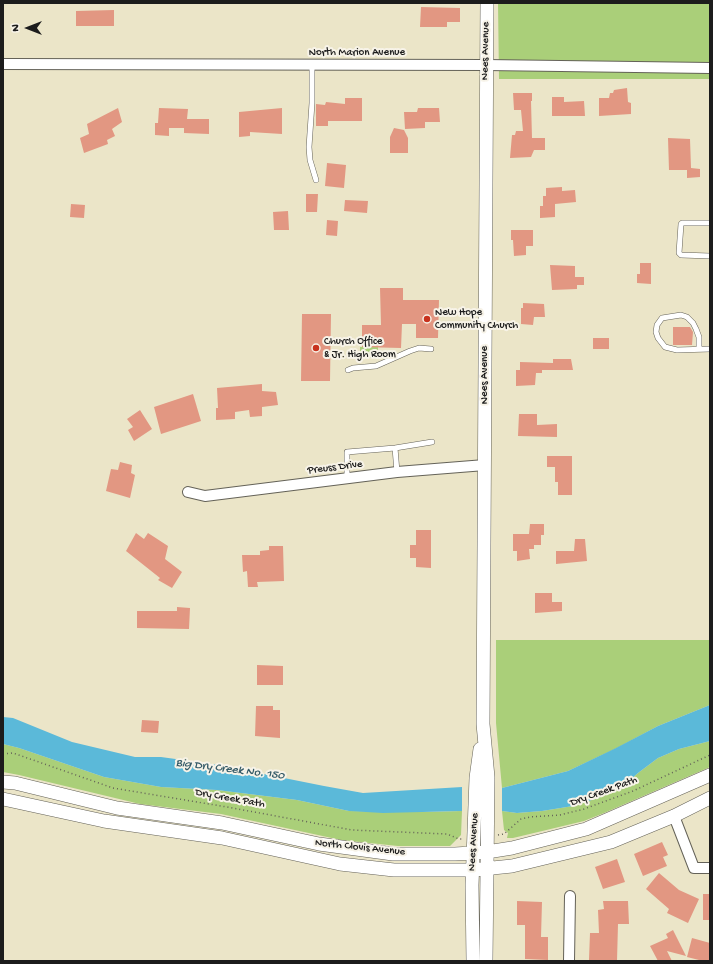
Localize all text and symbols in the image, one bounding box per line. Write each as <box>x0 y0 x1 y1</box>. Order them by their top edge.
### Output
north arrow <box>8 8 48 48</box>
street label: Nees Avenue <box>479 22 493 80</box>
text: N <box>10 24 22 32</box>
street label: North Marion Avenue <box>309 46 405 60</box>
place label: New Hope Community Church <box>435 306 518 332</box>
marker: New Hope Community Church <box>422 314 432 324</box>
place label: Church Office & Jr. High Room <box>324 335 396 361</box>
marker: Church Office & Jr. High Room <box>311 343 321 353</box>
street label: Nees Avenue <box>478 346 492 404</box>
street label: Preuss Drive <box>307 458 363 478</box>
water label: Big Dry Creek No. 150 <box>175 756 285 784</box>
street label: Dry Creek Path <box>569 774 639 810</box>
street label: Dry Creek Path <box>194 786 266 812</box>
street label: Nees Avenue <box>466 813 482 871</box>
street label: North Clovis Avenue <box>314 837 406 859</box>

